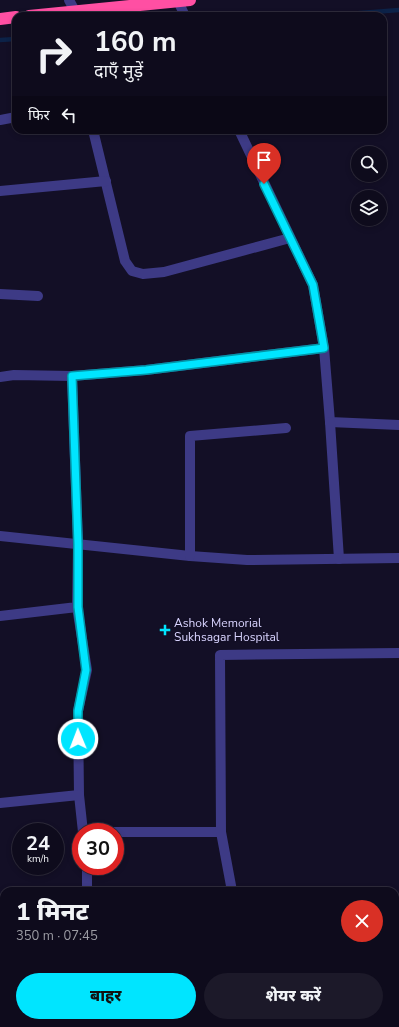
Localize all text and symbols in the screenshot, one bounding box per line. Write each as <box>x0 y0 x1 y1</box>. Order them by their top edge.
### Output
text: 160 m <box>94 23 177 61</box>
icon: right <box>28 28 80 80</box>
text: दाएँ मुड़ें <box>94 59 143 83</box>
icon: left <box>58 104 80 126</box>
text: फिर <box>28 105 50 125</box>
pin <box>247 143 281 184</box>
map controls <box>351 146 387 226</box>
button: search <box>351 146 387 182</box>
icon: arrive <box>253 149 275 171</box>
button: layers <box>351 190 387 226</box>
place label: Ashok Memorial Sukhsagar Hospital <box>174 615 280 645</box>
marker: Ashok Memorial Sukhsagar Hospital <box>159 624 171 636</box>
position arrow <box>57 718 99 760</box>
speed limit sign: 30 <box>72 823 124 875</box>
text: 24 <box>26 830 50 857</box>
text: km/h <box>27 852 49 866</box>
text: 1 मिनट <box>16 896 89 928</box>
button: close <box>341 900 383 942</box>
text: 350 m · 07:45 <box>16 927 98 945</box>
button: बाहर <box>16 973 196 1019</box>
button: शेयर करें <box>204 973 383 1019</box>

